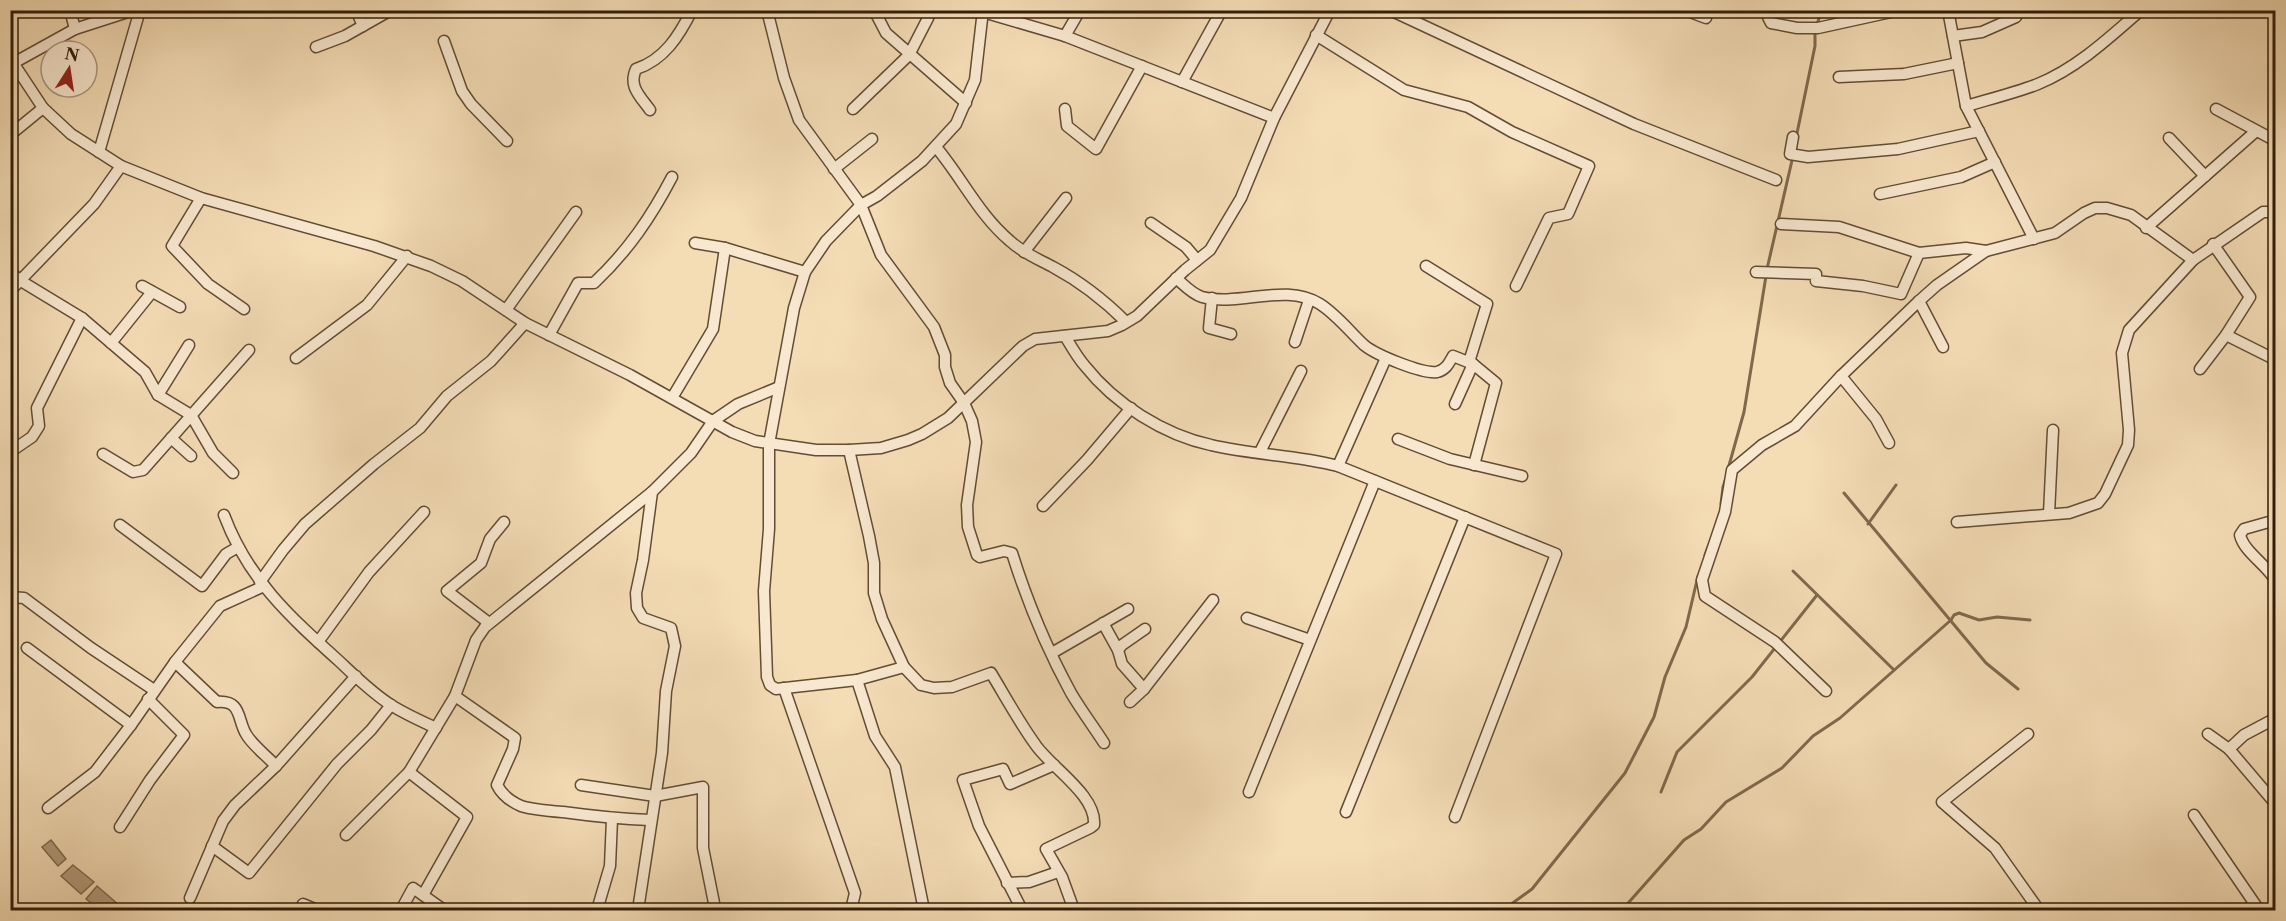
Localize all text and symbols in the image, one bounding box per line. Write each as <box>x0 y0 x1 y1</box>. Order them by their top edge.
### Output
north arrow <box>39 39 99 99</box>
text: N <box>63 43 81 66</box>

